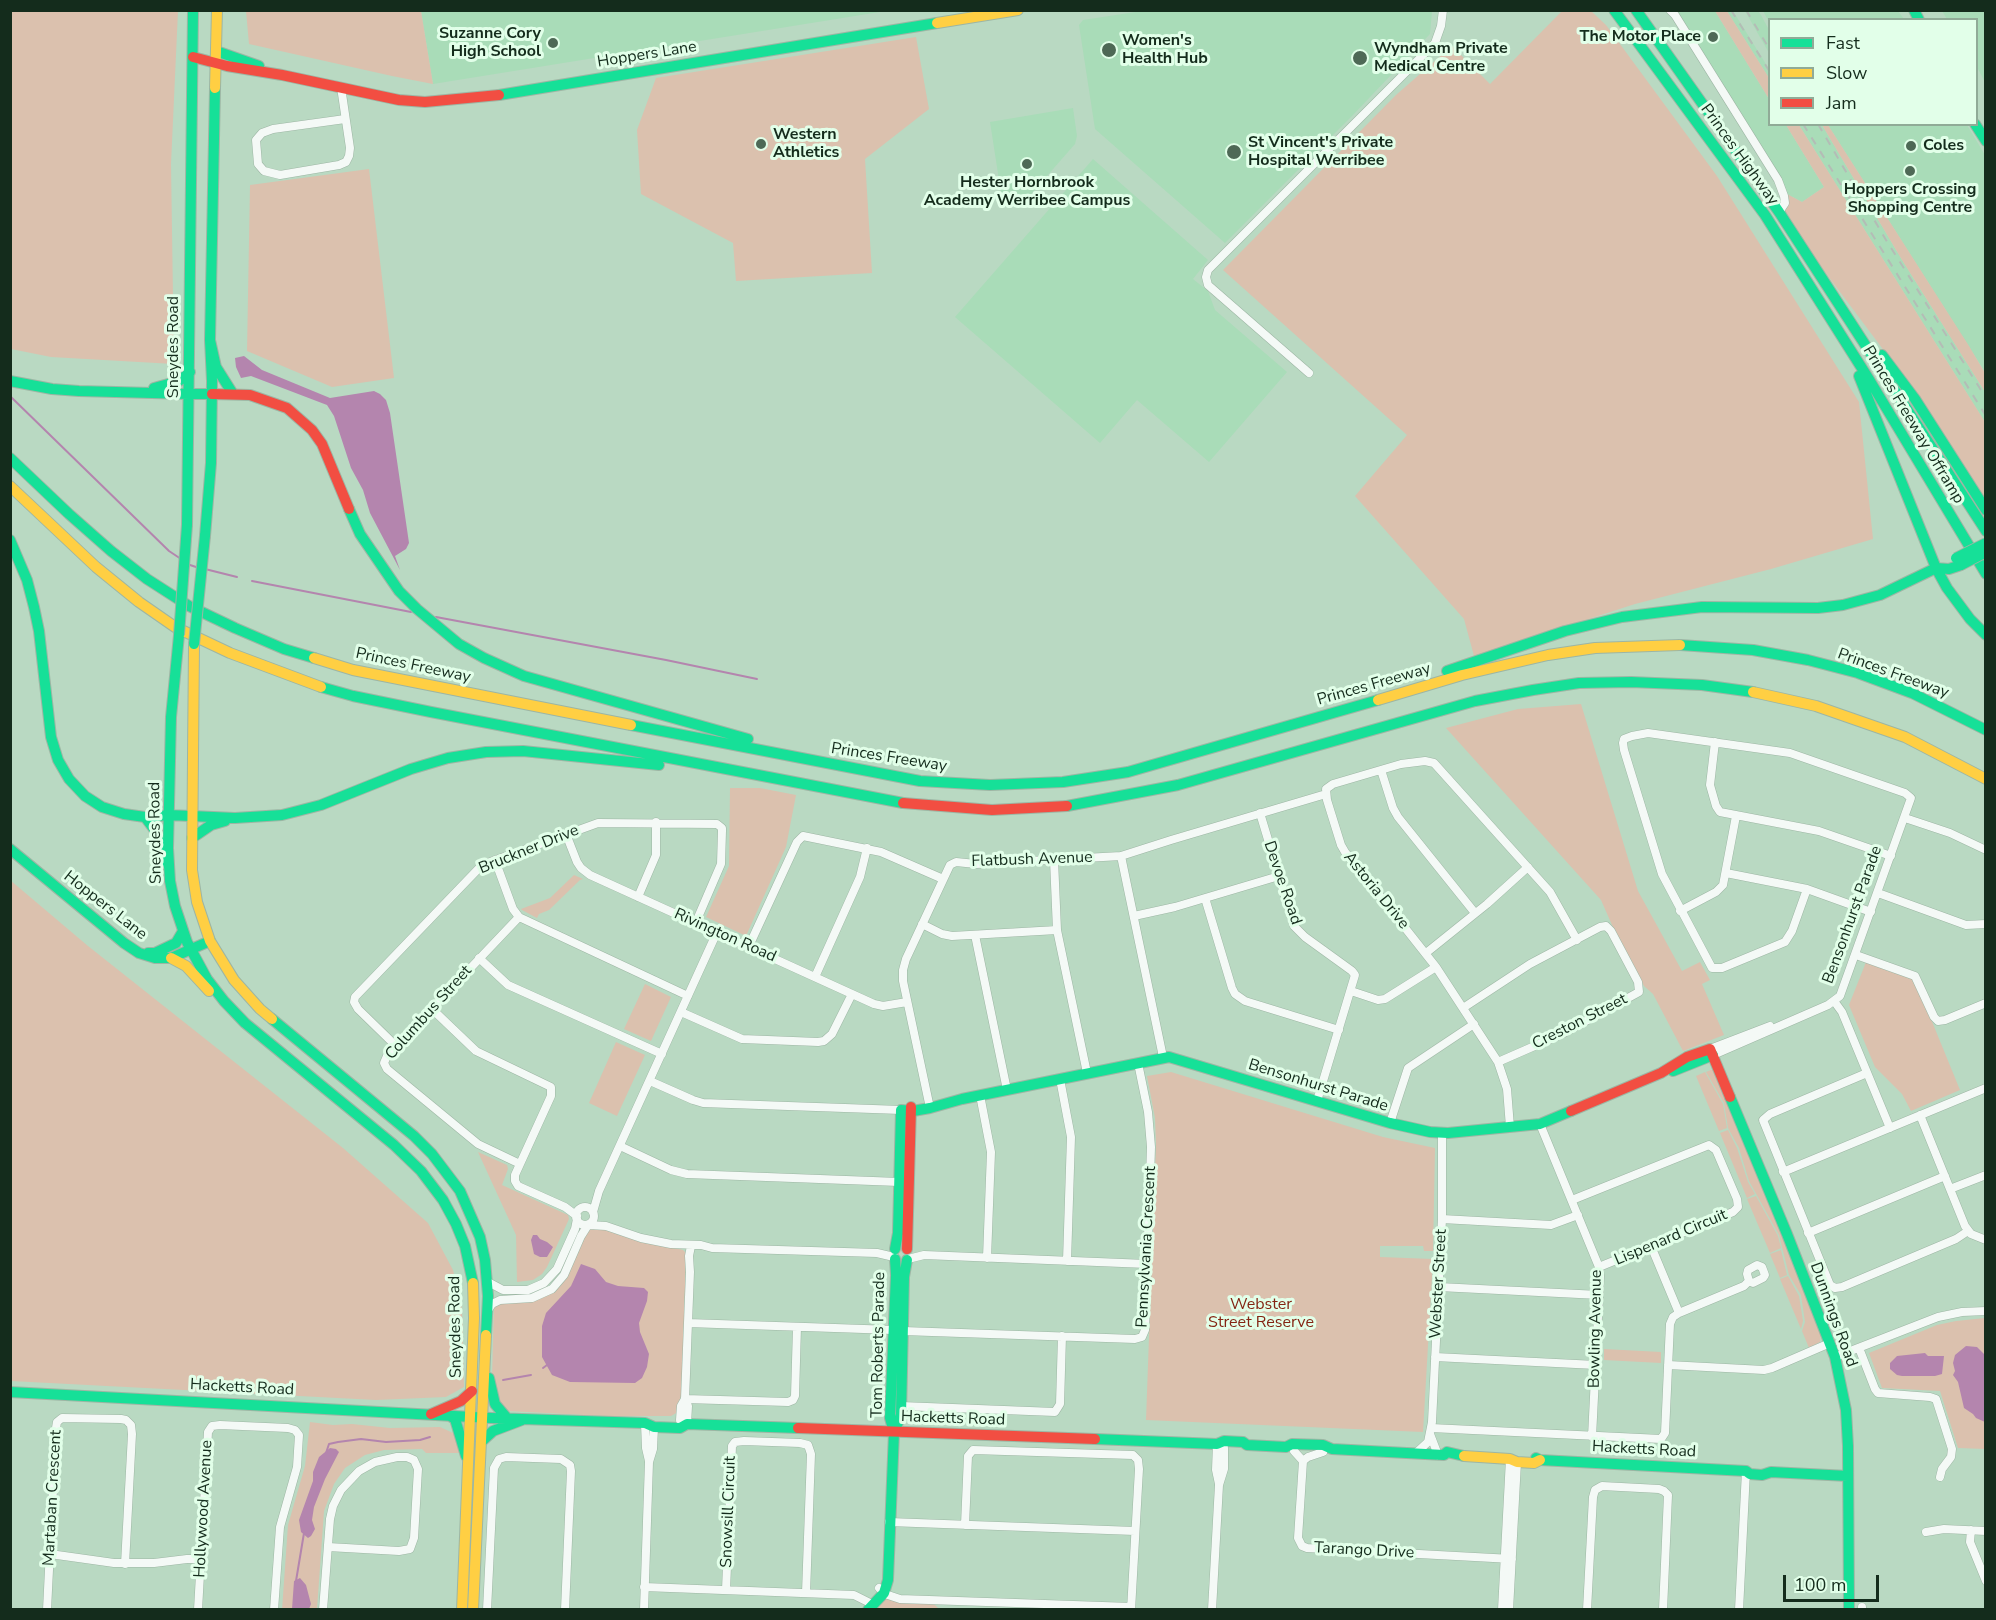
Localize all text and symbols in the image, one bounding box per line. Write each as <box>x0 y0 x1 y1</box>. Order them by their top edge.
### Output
legend <box>1768 18 1978 126</box>
place label: Suzanne Cory High School <box>439 24 541 62</box>
place label: The Motor Place <box>1579 27 1701 47</box>
marker: The Motor Place <box>1706 30 1720 44</box>
place label: Women's Health Hub <box>1122 31 1208 69</box>
text: Fast <box>1826 31 1860 55</box>
marker: Suzanne Cory High School <box>546 36 560 50</box>
street label: Hoppers Lane <box>596 38 698 72</box>
place label: Wyndham Private Medical Centre <box>1374 39 1508 77</box>
marker: Women's Health Hub <box>1100 41 1118 59</box>
marker: Wyndham Private Medical Centre <box>1351 49 1369 67</box>
text: Slow <box>1826 61 1867 85</box>
text: Jam <box>1826 91 1857 115</box>
street label: Princes Highway <box>1696 101 1782 209</box>
place label: Western Athletics <box>773 125 839 163</box>
place label: St Vincent's Private Hospital Werribee <box>1248 133 1393 171</box>
place label: Coles <box>1923 136 1964 156</box>
marker: Western Athletics <box>754 137 768 151</box>
marker: Coles <box>1904 139 1918 153</box>
marker: St Vincent's Private Hospital Werribee <box>1225 143 1243 161</box>
marker: Hester Hornbrook Academy Werribee Campus <box>1020 157 1034 171</box>
marker: Hoppers Crossing Shopping Centre <box>1903 164 1917 178</box>
place label: Hester Hornbrook Academy Werribee Campus <box>924 173 1130 211</box>
place label: Hoppers Crossing Shopping Centre <box>1844 180 1976 218</box>
street label: Sneydes Road <box>164 296 184 398</box>
street label: Princes Freeway Offramp <box>1858 342 1968 508</box>
street label: Princes Freeway <box>354 644 472 688</box>
street label: Princes Freeway <box>1835 645 1951 703</box>
street label: Princes Freeway <box>1315 660 1433 710</box>
street label: Princes Freeway <box>830 739 948 777</box>
street label: Sneydes Road <box>146 782 166 884</box>
street label: Bruckner Drive <box>476 821 582 879</box>
street label: Devoe Road <box>1259 839 1305 927</box>
street label: Bensonhurst Parade <box>1819 843 1887 987</box>
street label: Flatbush Avenue <box>971 848 1093 872</box>
street label: Astoria Drive <box>1339 849 1413 933</box>
street label: Hoppers Lane <box>60 868 150 944</box>
street label: Rivington Road <box>671 905 779 967</box>
street label: Columbus Street <box>382 962 476 1064</box>
street label: Creston Street <box>1529 990 1631 1054</box>
street label: Bensonhurst Parade <box>1246 1056 1390 1116</box>
street label: Pennsylvania Crescent <box>1133 1166 1161 1328</box>
street label: Lispenard Circuit <box>1612 1206 1730 1270</box>
street label: Webster Street <box>1427 1229 1451 1339</box>
street label: Dunnings Road <box>1805 1260 1861 1370</box>
street label: Bowling Avenue <box>1585 1270 1607 1388</box>
street label: Tom Roberts Parade <box>868 1272 890 1418</box>
street label: Sneydes Road <box>446 1276 466 1378</box>
park label: Webster Street Reserve <box>1208 1295 1314 1333</box>
street label: Hacketts Road <box>189 1376 295 1400</box>
street label: Hacketts Road <box>901 1408 1005 1430</box>
street label: Martaban Crescent <box>40 1429 66 1567</box>
street label: Hacketts Road <box>1591 1438 1697 1462</box>
street label: Hollywood Avenue <box>191 1440 217 1578</box>
street label: Snowsill Circuit <box>717 1456 741 1568</box>
street label: Tarango Drive <box>1313 1539 1415 1563</box>
scale bar <box>1786 1563 1882 1601</box>
text: 100 m <box>1794 1573 1846 1597</box>

